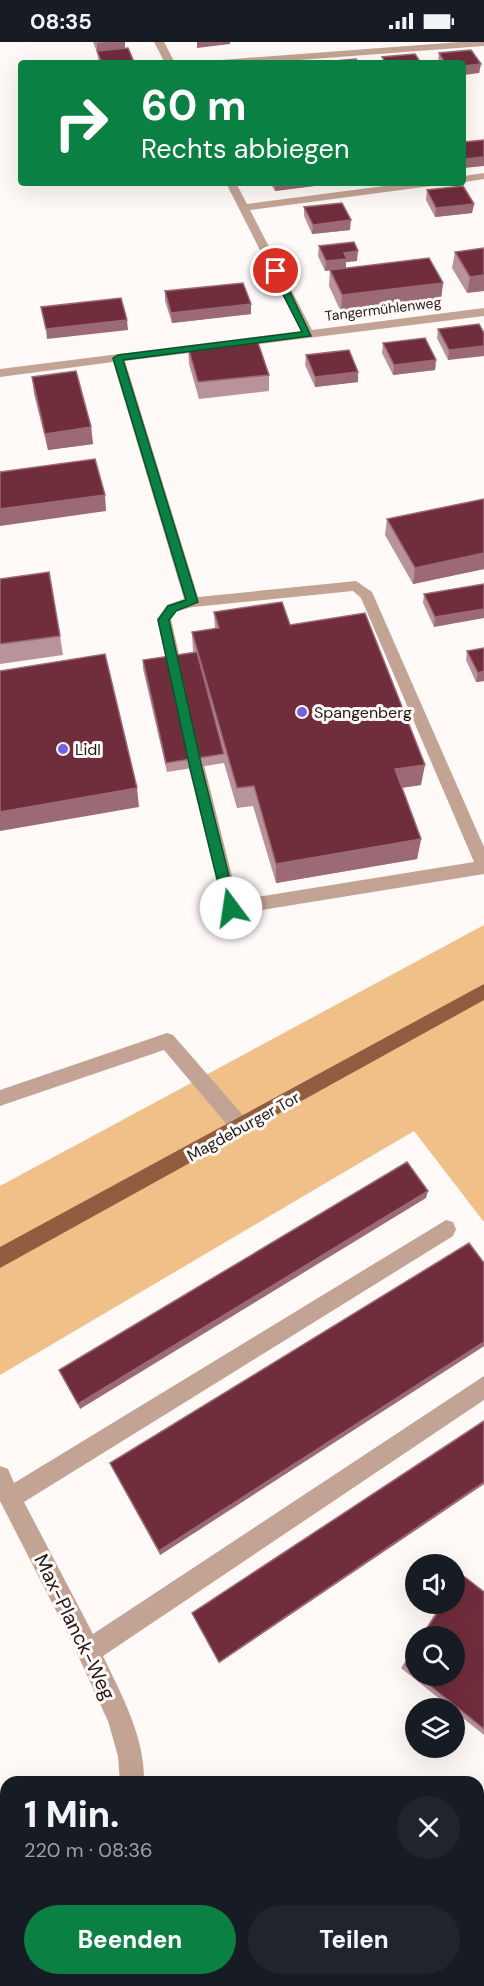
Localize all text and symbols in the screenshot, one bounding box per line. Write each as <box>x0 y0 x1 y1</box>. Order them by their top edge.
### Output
text: 08:35 <box>30 7 92 36</box>
text: 60 m <box>141 78 247 133</box>
icon: right <box>42 84 120 162</box>
text: Rechts abbiegen <box>141 131 349 166</box>
pin <box>250 245 301 296</box>
icon: arrive <box>259 254 292 287</box>
street label: Tangermühlenweg <box>324 293 442 325</box>
place label: Spangenberg <box>314 702 412 723</box>
marker: Spangenberg <box>295 705 309 719</box>
place label: Lidl <box>75 739 101 760</box>
marker: Lidl <box>56 742 70 756</box>
position arrow <box>199 876 263 940</box>
street label: Magdeburger Tor <box>183 1087 303 1166</box>
street label: Max-Planck-Weg <box>28 1550 122 1704</box>
map controls <box>405 1554 465 1758</box>
button: sound <box>405 1554 465 1614</box>
button: search <box>405 1626 465 1686</box>
button: layers <box>405 1698 465 1758</box>
text: 1 Min. <box>24 1791 119 1838</box>
button: close <box>397 1796 460 1859</box>
text: 220 m · 08:36 <box>24 1837 153 1863</box>
button: Beenden <box>24 1905 236 1974</box>
button: Teilen <box>248 1905 460 1974</box>

